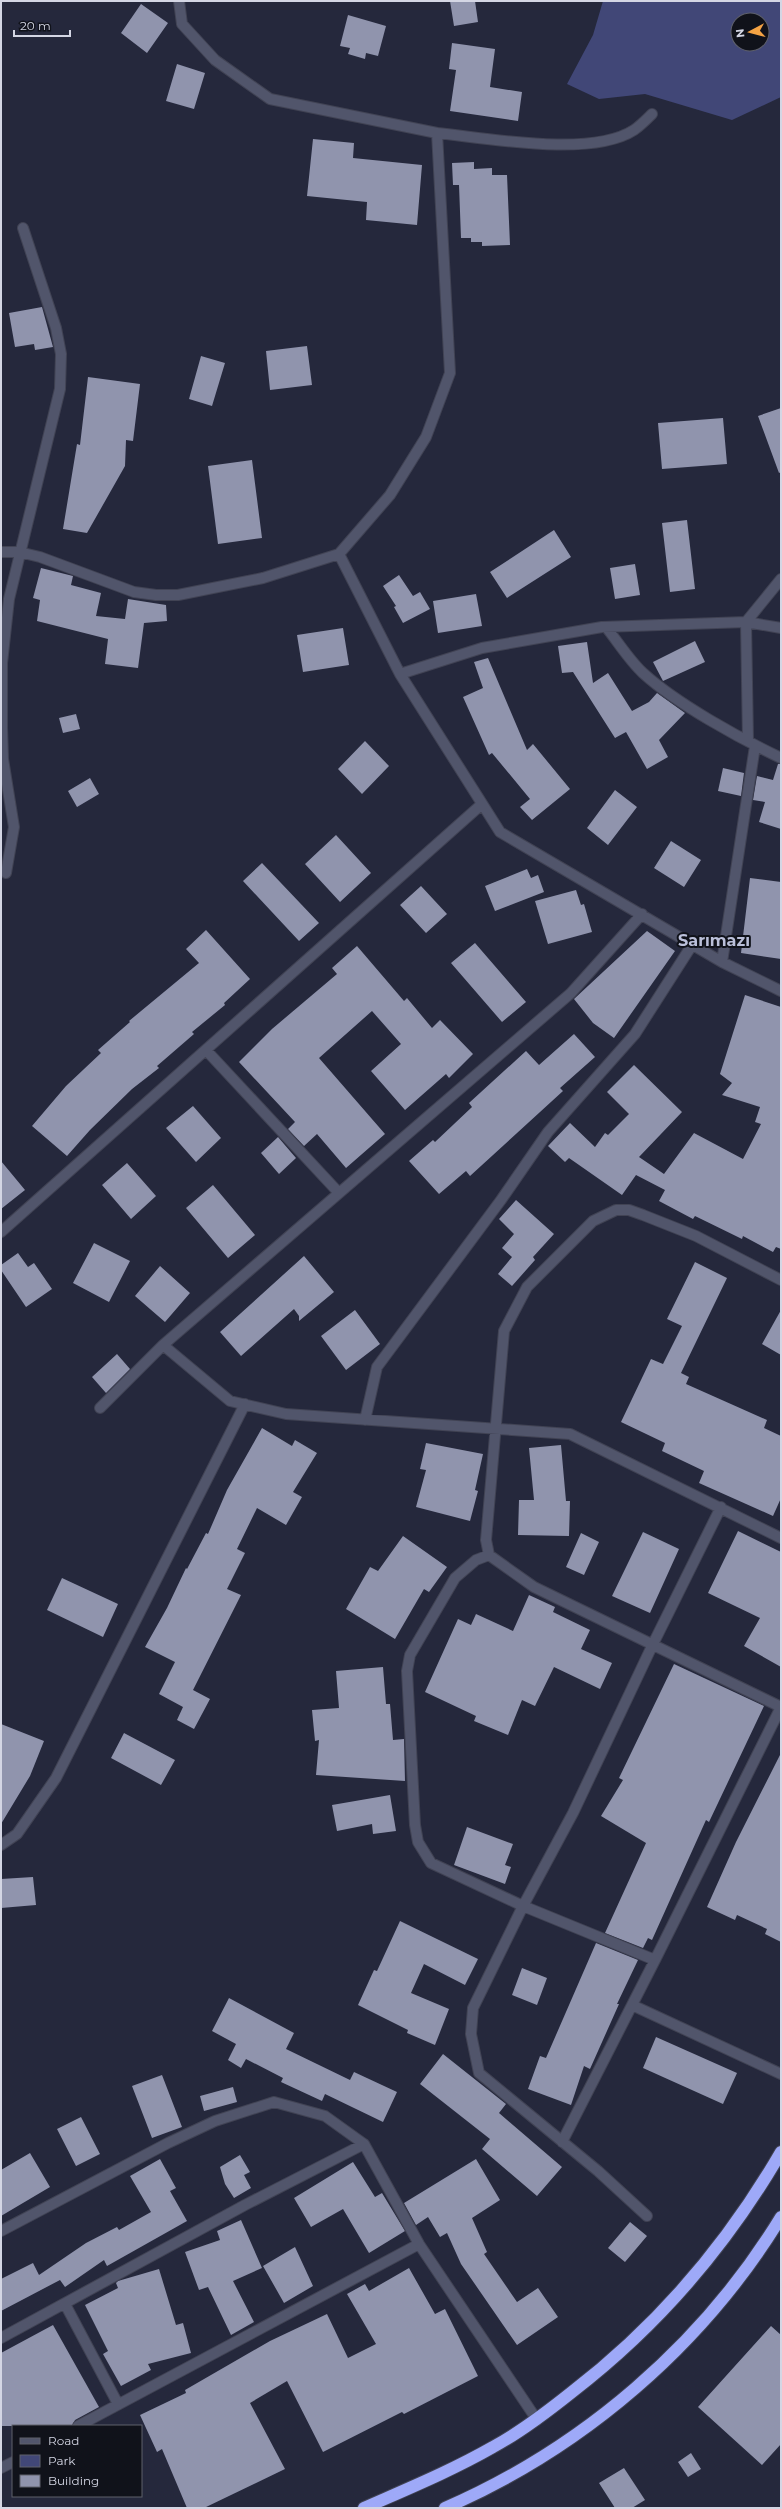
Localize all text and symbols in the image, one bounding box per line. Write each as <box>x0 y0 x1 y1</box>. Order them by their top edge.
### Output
scale bar <box>14 12 70 38</box>
north arrow <box>730 12 770 52</box>
text: 20 m <box>20 18 51 33</box>
text: N <box>733 28 748 38</box>
district label: Sarımazı <box>678 931 750 950</box>
legend <box>12 2425 142 2497</box>
text: Road <box>48 2433 79 2448</box>
text: Park <box>48 2453 76 2468</box>
text: Building <box>48 2473 99 2488</box>

